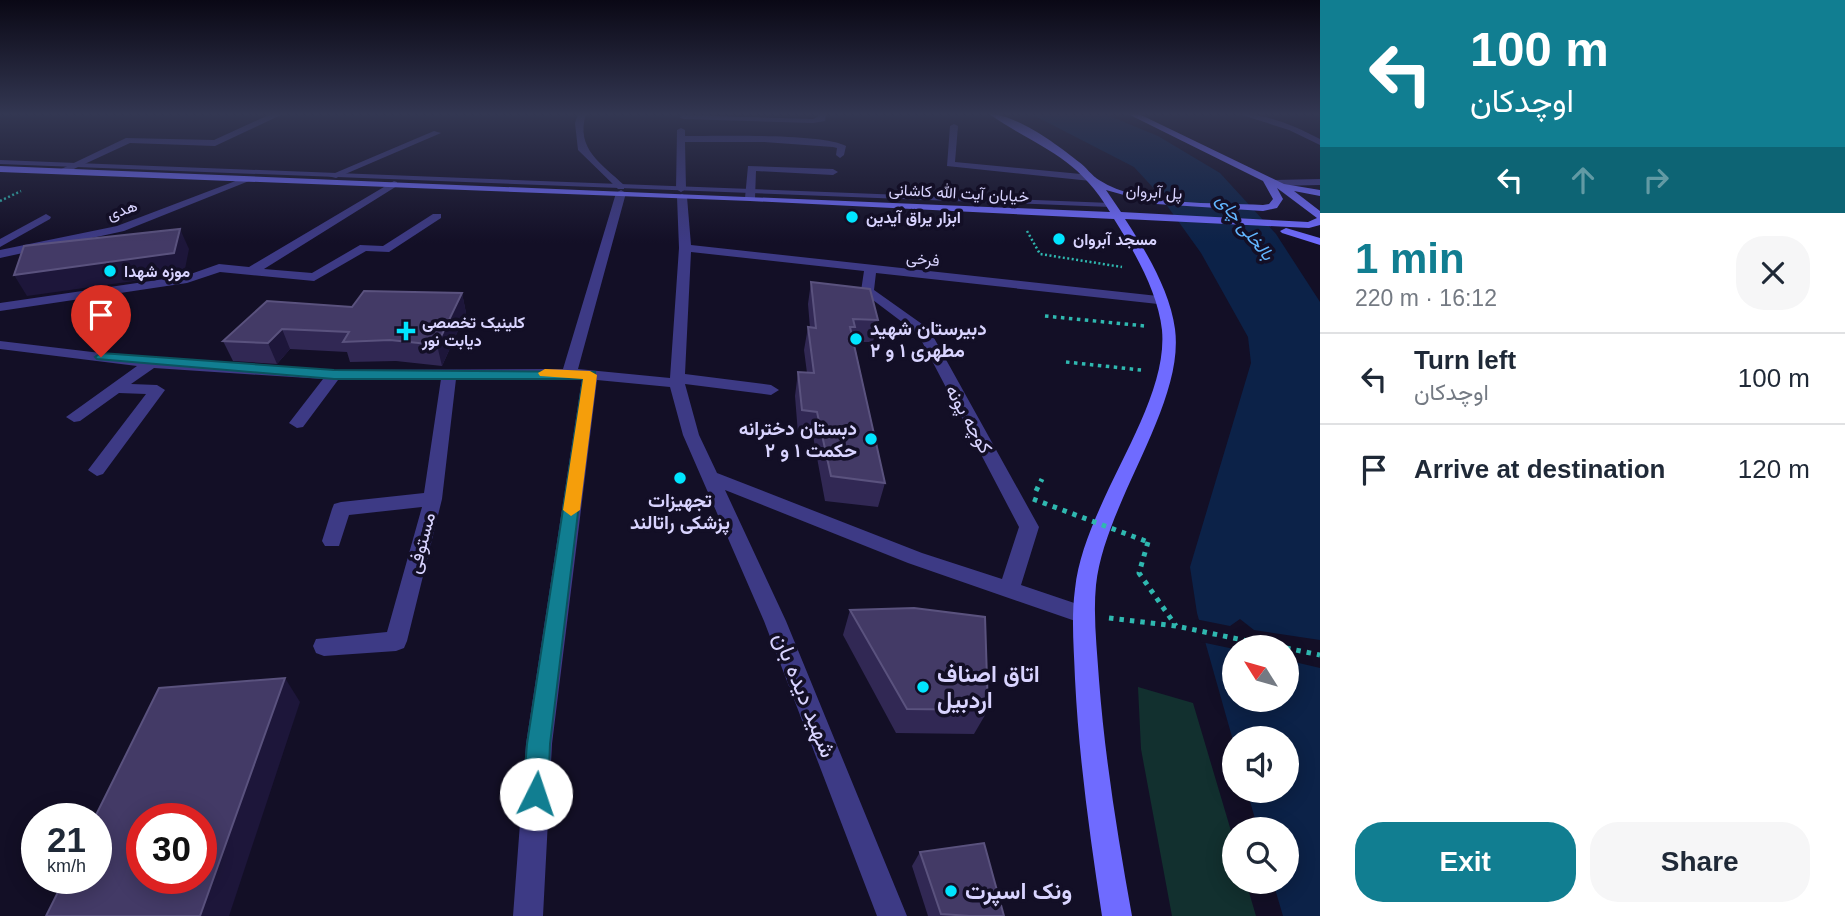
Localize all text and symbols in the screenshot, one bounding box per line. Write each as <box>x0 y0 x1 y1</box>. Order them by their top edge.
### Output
text: 100 m <box>1470 22 1609 76</box>
icon: left <box>1355 28 1446 119</box>
text: اوچدکان <box>1470 83 1574 119</box>
icon: left <box>1491 161 1529 199</box>
icon: ahead <box>1564 161 1602 199</box>
icon: right <box>1637 161 1675 199</box>
street label: خیابان آیت الله کاشانی <box>888 180 1030 207</box>
street label: پل آبروان <box>1125 182 1183 205</box>
water label: بالخلی چای <box>1211 190 1278 266</box>
street label: هدی <box>105 197 140 225</box>
marker: ابزار یراق آیدین <box>844 209 860 225</box>
place label: ابزار یراق آیدین <box>866 209 961 228</box>
marker: مسجد آبروان <box>1051 231 1067 247</box>
place label: مسجد آبروان <box>1073 231 1157 250</box>
text: 1 min <box>1355 235 1465 282</box>
button: close <box>1736 236 1810 310</box>
street label: فرخی <box>905 249 940 271</box>
marker: موزه شهدا <box>102 263 118 279</box>
place label: موزه شهدا <box>124 263 191 282</box>
pin <box>71 285 131 357</box>
text: 220 m · 16:12 <box>1355 285 1497 311</box>
icon: arrive <box>82 296 120 334</box>
place label: کلینیک تخصصی دیابت نور <box>421 314 525 351</box>
place label: دبیرستان شهید مطهری ۱ و ۲ <box>870 318 987 363</box>
marker: کلینیک تخصصی دیابت نور <box>396 321 416 341</box>
marker: دبیرستان شهید مطهری ۱ و ۲ <box>848 331 864 347</box>
text: Turn left <box>1414 345 1516 375</box>
icon: left <box>1355 360 1393 398</box>
text: 100 m <box>1738 363 1810 393</box>
text: اوچدکان <box>1414 379 1489 405</box>
street label: کوچه پونه <box>939 381 996 459</box>
place label: دبستان دخترانه حکمت ۱ و ۲ <box>739 418 857 463</box>
marker: دبستان دخترانه حکمت ۱ و ۲ <box>863 431 879 447</box>
icon: arrive <box>1355 451 1393 489</box>
text: Arrive at destination <box>1414 454 1665 484</box>
text: 120 m <box>1738 454 1810 484</box>
marker: تجهیزات پزشکی راتالند <box>672 470 688 486</box>
place label: تجهیزات پزشکی راتالند <box>630 490 730 536</box>
street label: مستوفی <box>403 510 440 576</box>
street label: شهید دیده بان <box>766 629 842 762</box>
north arrow <box>1222 635 1298 712</box>
map controls <box>1222 635 1299 894</box>
place label: اتاق اصناف اردبیل <box>937 661 1040 715</box>
marker: اتاق اصناف اردبیل <box>915 679 931 695</box>
button: sound <box>1222 726 1299 803</box>
position arrow <box>499 757 573 831</box>
speed limit sign: 30 <box>126 803 217 894</box>
button: search <box>1222 817 1299 894</box>
text: 21 <box>47 820 86 859</box>
button: Exit <box>1355 822 1576 902</box>
button: Share <box>1590 822 1810 902</box>
text: km/h <box>47 856 86 876</box>
place label: ونک اسپرت <box>965 878 1072 907</box>
marker: ونک اسپرت <box>943 883 959 899</box>

